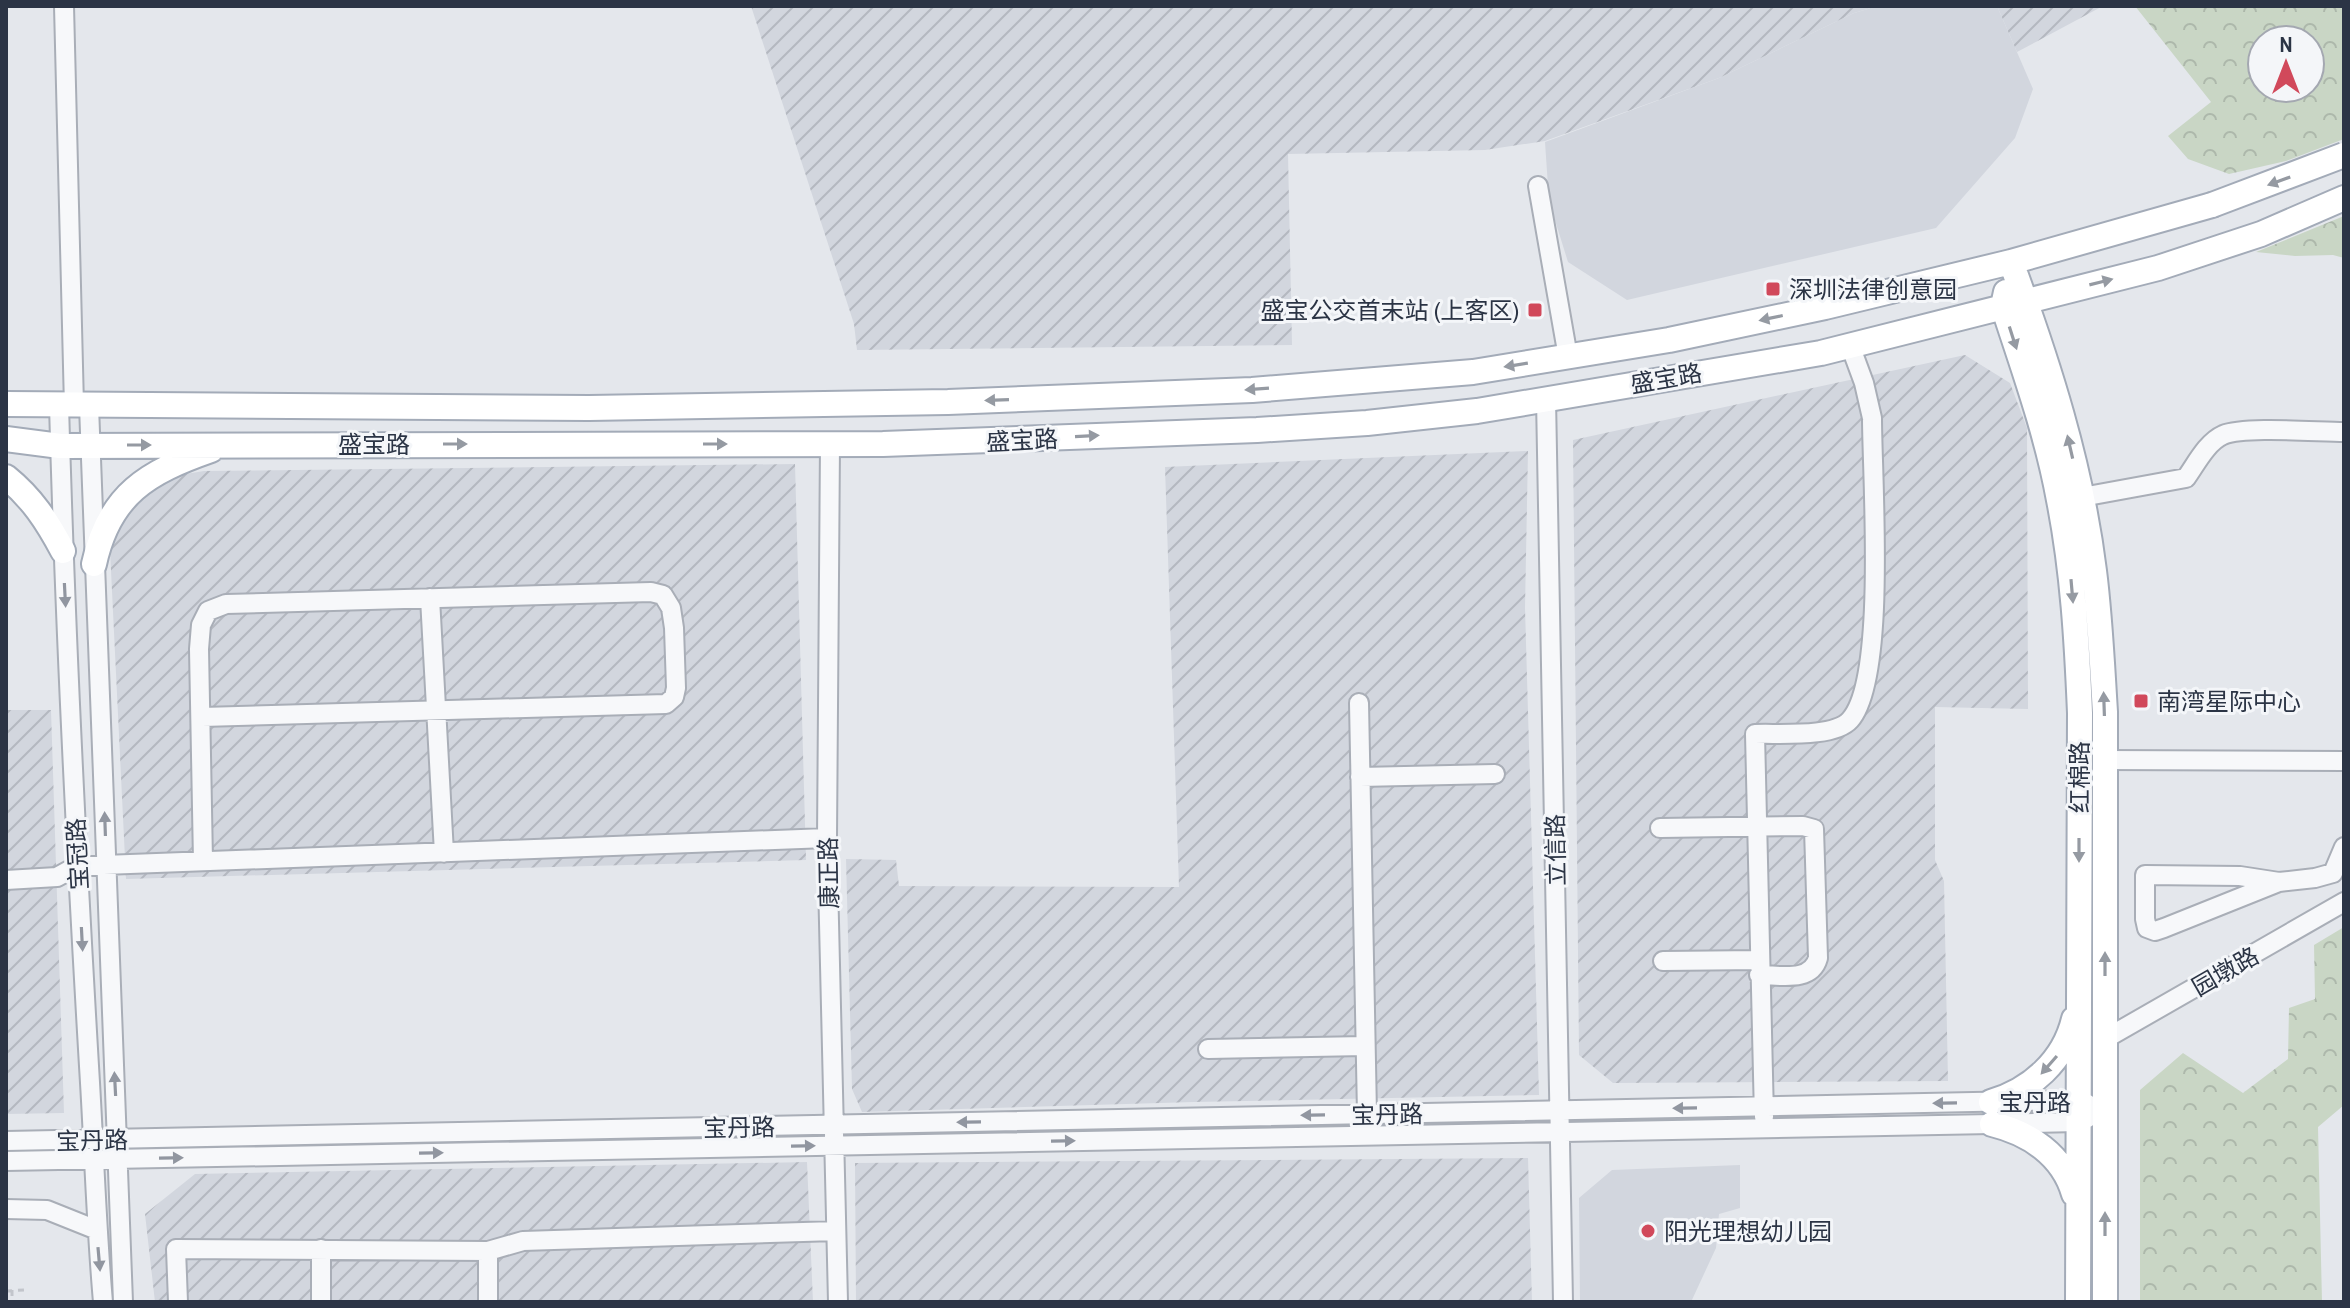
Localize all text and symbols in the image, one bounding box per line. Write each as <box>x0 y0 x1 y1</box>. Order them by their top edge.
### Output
north arrow <box>2246 24 2326 104</box>
text: N <box>2279 29 2293 59</box>
one-way arrow <box>2266 175 2290 188</box>
place label: 深圳法律创意园 <box>1789 273 1957 305</box>
one-way arrow <box>2089 275 2114 288</box>
marker: 深圳法律创意园 <box>1764 280 1782 298</box>
place label: 盛宝公交首末站 (上客区) <box>1260 294 1519 326</box>
marker: 盛宝公交首末站 (上客区) <box>1526 301 1544 319</box>
one-way arrow <box>1759 312 1784 325</box>
one-way arrow <box>2008 326 2020 350</box>
street label: 盛宝路 <box>1628 356 1704 400</box>
one-way arrow <box>1503 360 1528 372</box>
one-way arrow <box>1244 383 1269 396</box>
one-way arrow <box>984 394 1009 407</box>
street label: 盛宝路 <box>985 422 1059 458</box>
street label: 盛宝路 <box>338 428 410 460</box>
one-way arrow <box>1075 429 1100 442</box>
one-way arrow <box>2063 434 2076 459</box>
one-way arrow <box>127 438 152 451</box>
one-way arrow <box>443 438 468 450</box>
one-way arrow <box>703 438 728 450</box>
one-way arrow <box>2066 579 2079 604</box>
one-way arrow <box>58 583 71 608</box>
place label: 南湾星际中心 <box>2157 685 2301 717</box>
one-way arrow <box>2098 691 2111 716</box>
marker: 南湾星际中心 <box>2132 692 2150 710</box>
street label: 红棉路 <box>2063 741 2095 813</box>
one-way arrow <box>98 811 111 836</box>
street label: 立信路 <box>1538 814 1572 886</box>
street label: 宝冠路 <box>59 817 95 891</box>
street label: 康正路 <box>811 837 845 909</box>
one-way arrow <box>2073 838 2085 863</box>
one-way arrow <box>76 927 89 952</box>
street label: 园墩路 <box>2186 939 2264 1003</box>
one-way arrow <box>2099 951 2111 976</box>
one-way arrow <box>2041 1054 2058 1074</box>
one-way arrow <box>108 1071 121 1096</box>
street label: 宝丹路 <box>1999 1086 2071 1118</box>
street label: 宝丹路 <box>1351 1097 1423 1131</box>
one-way arrow <box>1932 1097 1957 1109</box>
one-way arrow <box>1672 1102 1697 1114</box>
one-way arrow <box>1300 1109 1325 1122</box>
street label: 宝丹路 <box>703 1110 775 1144</box>
one-way arrow <box>956 1116 981 1129</box>
street label: 宝丹路 <box>56 1123 128 1157</box>
one-way arrow <box>1051 1135 1076 1148</box>
one-way arrow <box>791 1140 816 1153</box>
one-way arrow <box>419 1147 444 1160</box>
one-way arrow <box>159 1152 184 1164</box>
one-way arrow <box>2099 1211 2111 1236</box>
place label: 阳光理想幼儿园 <box>1664 1215 1832 1247</box>
marker: 阳光理想幼儿园 <box>1639 1222 1657 1240</box>
one-way arrow <box>93 1247 106 1272</box>

